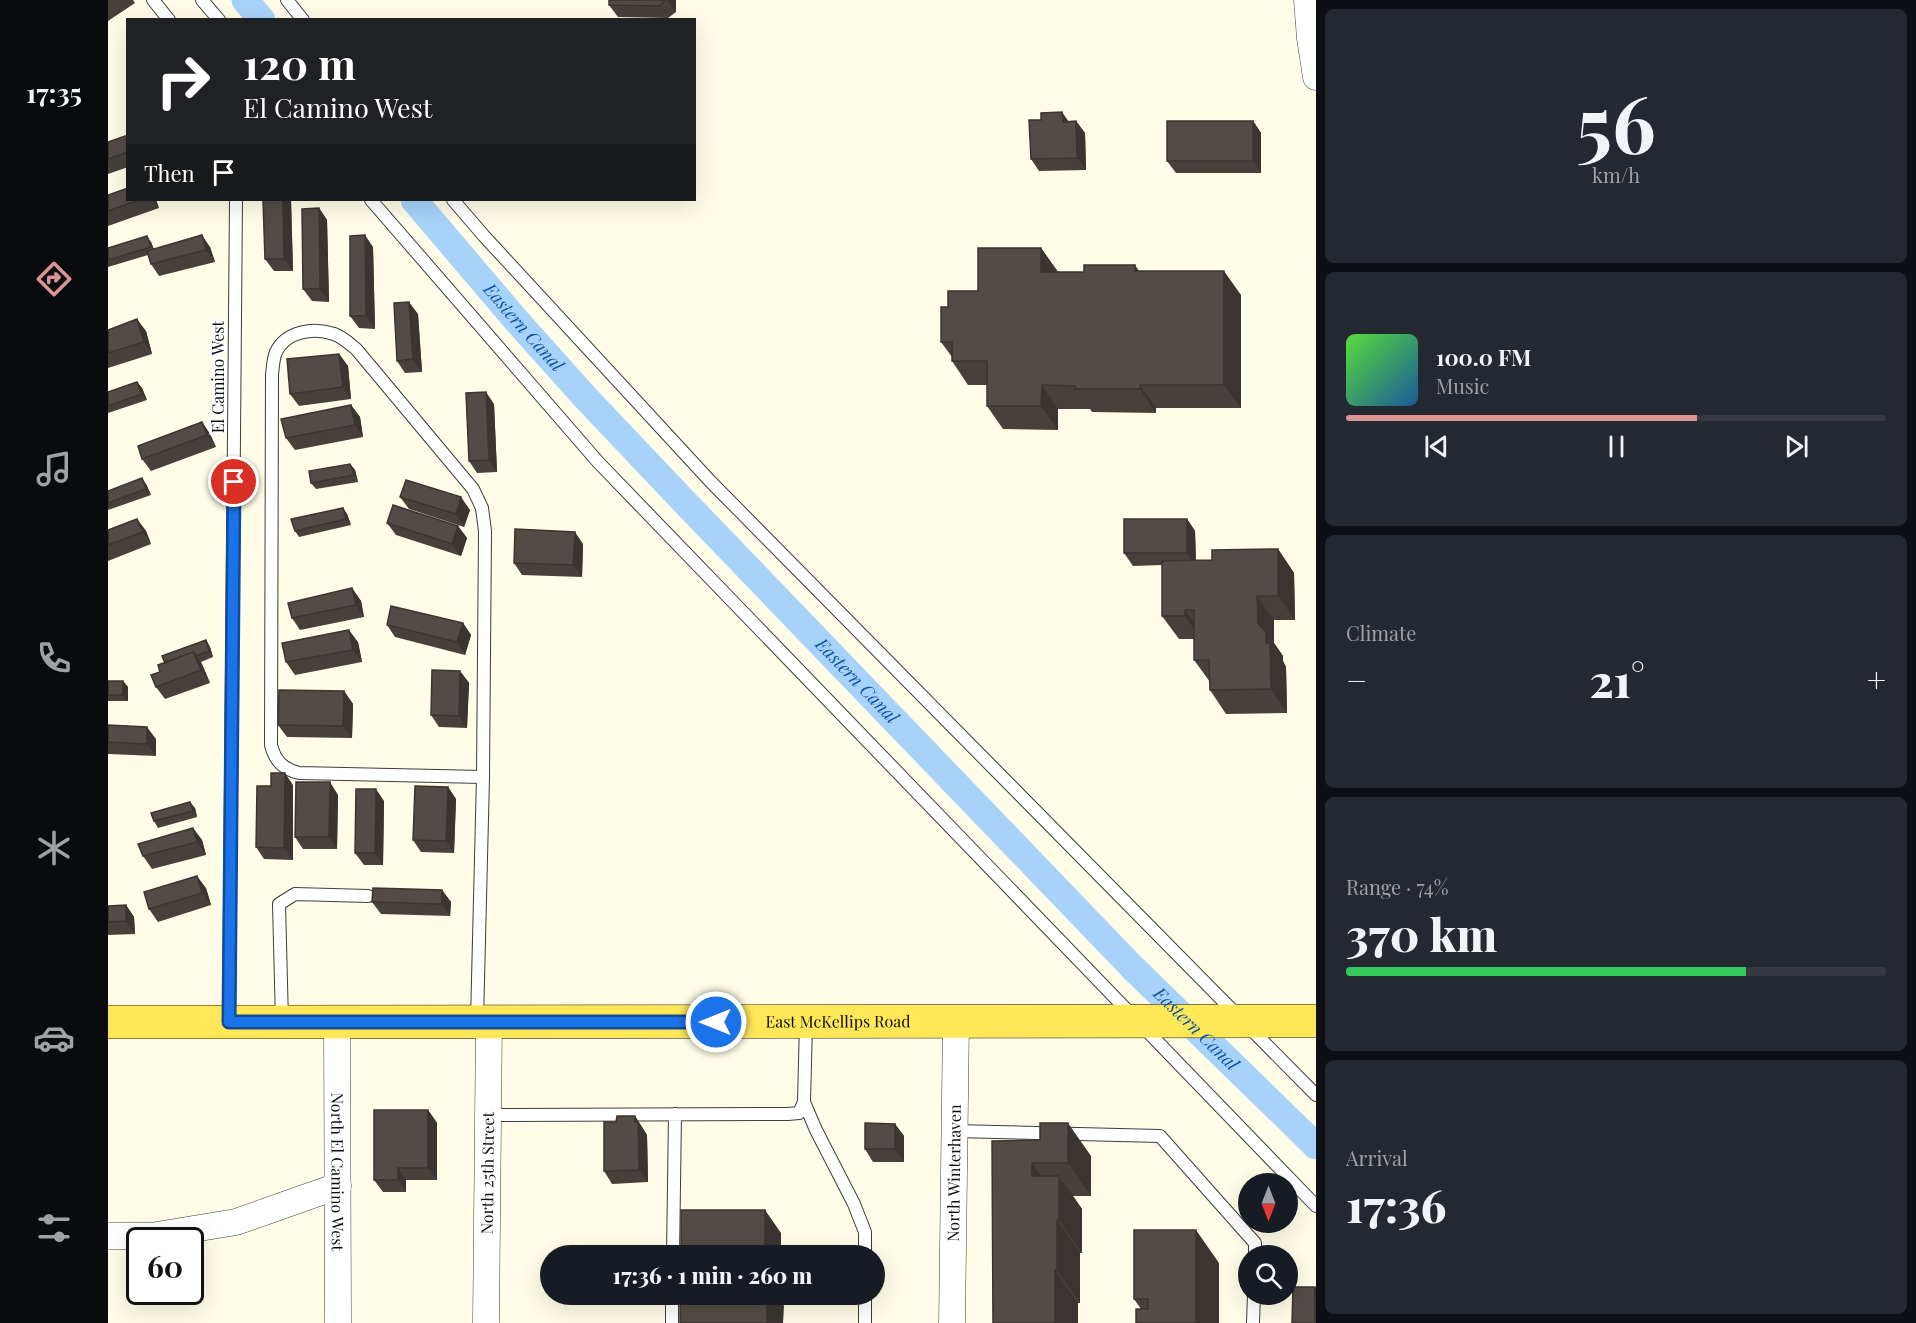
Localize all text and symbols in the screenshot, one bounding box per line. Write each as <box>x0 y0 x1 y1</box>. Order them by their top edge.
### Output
text: 120 m <box>243 35 356 91</box>
icon: right <box>144 42 222 120</box>
text: 56 <box>1576 70 1656 174</box>
text: 17:35 <box>26 74 82 110</box>
text: El Camino West <box>243 89 432 125</box>
icon: arrive <box>207 156 240 189</box>
text: Then <box>144 158 195 188</box>
text: km/h <box>1592 161 1640 188</box>
icon: directions <box>33 258 75 300</box>
water label: Eastern Canal <box>478 277 570 377</box>
street label: El Camino West <box>207 321 228 433</box>
text: 100.0 FM <box>1436 342 1531 372</box>
text: Music <box>1436 372 1489 399</box>
icon: previous <box>1420 430 1453 463</box>
icon: pause <box>1600 430 1633 463</box>
icon: next <box>1780 430 1813 463</box>
icon: music <box>33 448 75 490</box>
pin <box>208 456 259 507</box>
icon: arrive <box>217 465 250 498</box>
text: Climate <box>1346 619 1416 646</box>
water label: Eastern Canal <box>810 632 905 729</box>
icon: phone <box>33 637 75 679</box>
text: 21° <box>1589 649 1645 709</box>
text: − <box>1346 657 1367 701</box>
text: + <box>1867 657 1886 701</box>
icon: climate <box>33 827 75 869</box>
text: Range · 74% <box>1346 873 1449 900</box>
text: 370 km <box>1346 903 1497 963</box>
water label: Eastern Canal <box>1148 981 1245 1076</box>
position arrow <box>684 990 748 1054</box>
street label: East McKellips Road <box>765 1010 911 1031</box>
icon: car <box>33 1017 75 1059</box>
street label: North El Camino West <box>327 1093 349 1252</box>
street label: North Winterhaven <box>942 1104 965 1242</box>
street label: North 25th Street <box>476 1111 498 1234</box>
text: Arrival <box>1346 1144 1408 1171</box>
north arrow <box>1238 1173 1298 1233</box>
map controls <box>1238 1173 1298 1305</box>
text: 17:36 <box>1346 1174 1447 1234</box>
icon: filters <box>33 1207 75 1249</box>
speed limit sign: 60 <box>126 1227 204 1305</box>
button: search <box>1238 1245 1298 1305</box>
text: 17:36 · 1 min · 260 m <box>613 1260 812 1290</box>

